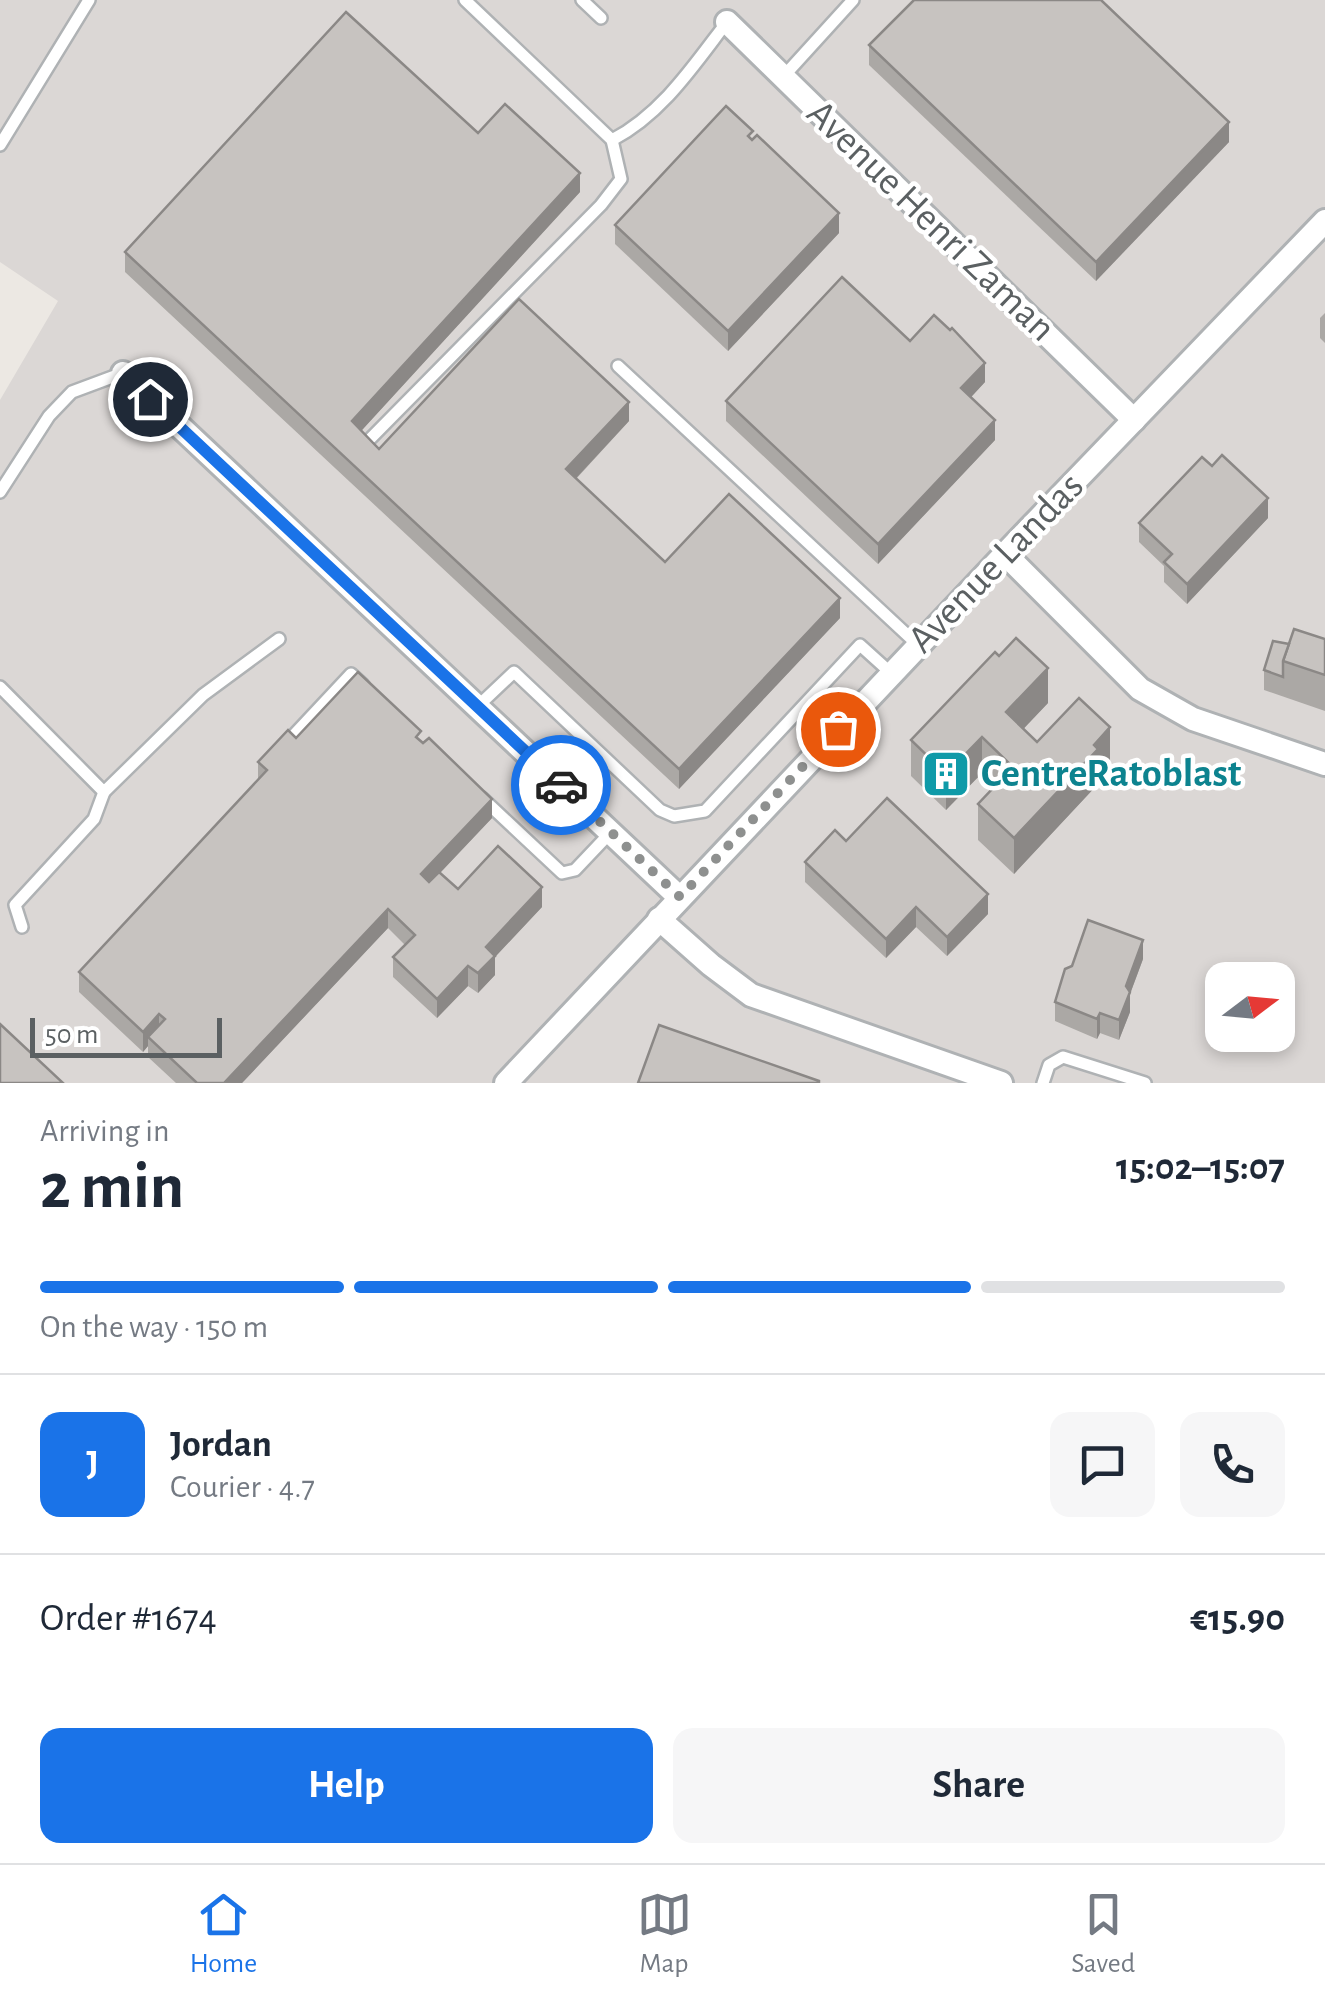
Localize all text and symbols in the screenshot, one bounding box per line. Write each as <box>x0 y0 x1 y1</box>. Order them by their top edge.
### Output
street label: Avenue Henri Zaman <box>799 93 1063 349</box>
pin <box>108 357 193 442</box>
icon: home <box>123 372 178 427</box>
street label: Avenue Landas <box>901 465 1091 661</box>
pin <box>796 687 881 772</box>
icon: bag <box>811 702 866 757</box>
courier <box>511 735 611 835</box>
building icon: CentreRatoblast <box>920 748 972 800</box>
place label: CentreRatoblast <box>981 754 1242 794</box>
icon: car <box>534 758 589 813</box>
north arrow <box>1205 962 1295 1052</box>
map controls <box>1205 962 1295 1052</box>
scale bar <box>30 1013 222 1058</box>
text: 50 m <box>45 1021 99 1049</box>
text: Arriving in <box>40 1115 169 1147</box>
text: 15:02–15:07 <box>1116 1149 1285 1187</box>
text: 2 min <box>40 1155 184 1220</box>
text: On the way · 150 m <box>40 1311 268 1343</box>
button: chat <box>1050 1412 1155 1517</box>
button: phone <box>1180 1412 1285 1517</box>
text: Jordan <box>170 1426 272 1464</box>
text: J <box>86 1445 99 1483</box>
text: Courier · 4.7 <box>170 1471 315 1503</box>
text: Order #1674 <box>40 1600 217 1638</box>
text: €15.90 <box>1190 1600 1285 1638</box>
button: Help <box>40 1728 653 1843</box>
button: Share <box>673 1728 1285 1843</box>
tab: Home <box>190 1887 257 1981</box>
tab: Map <box>637 1887 692 1981</box>
tab: Saved <box>1071 1887 1135 1981</box>

